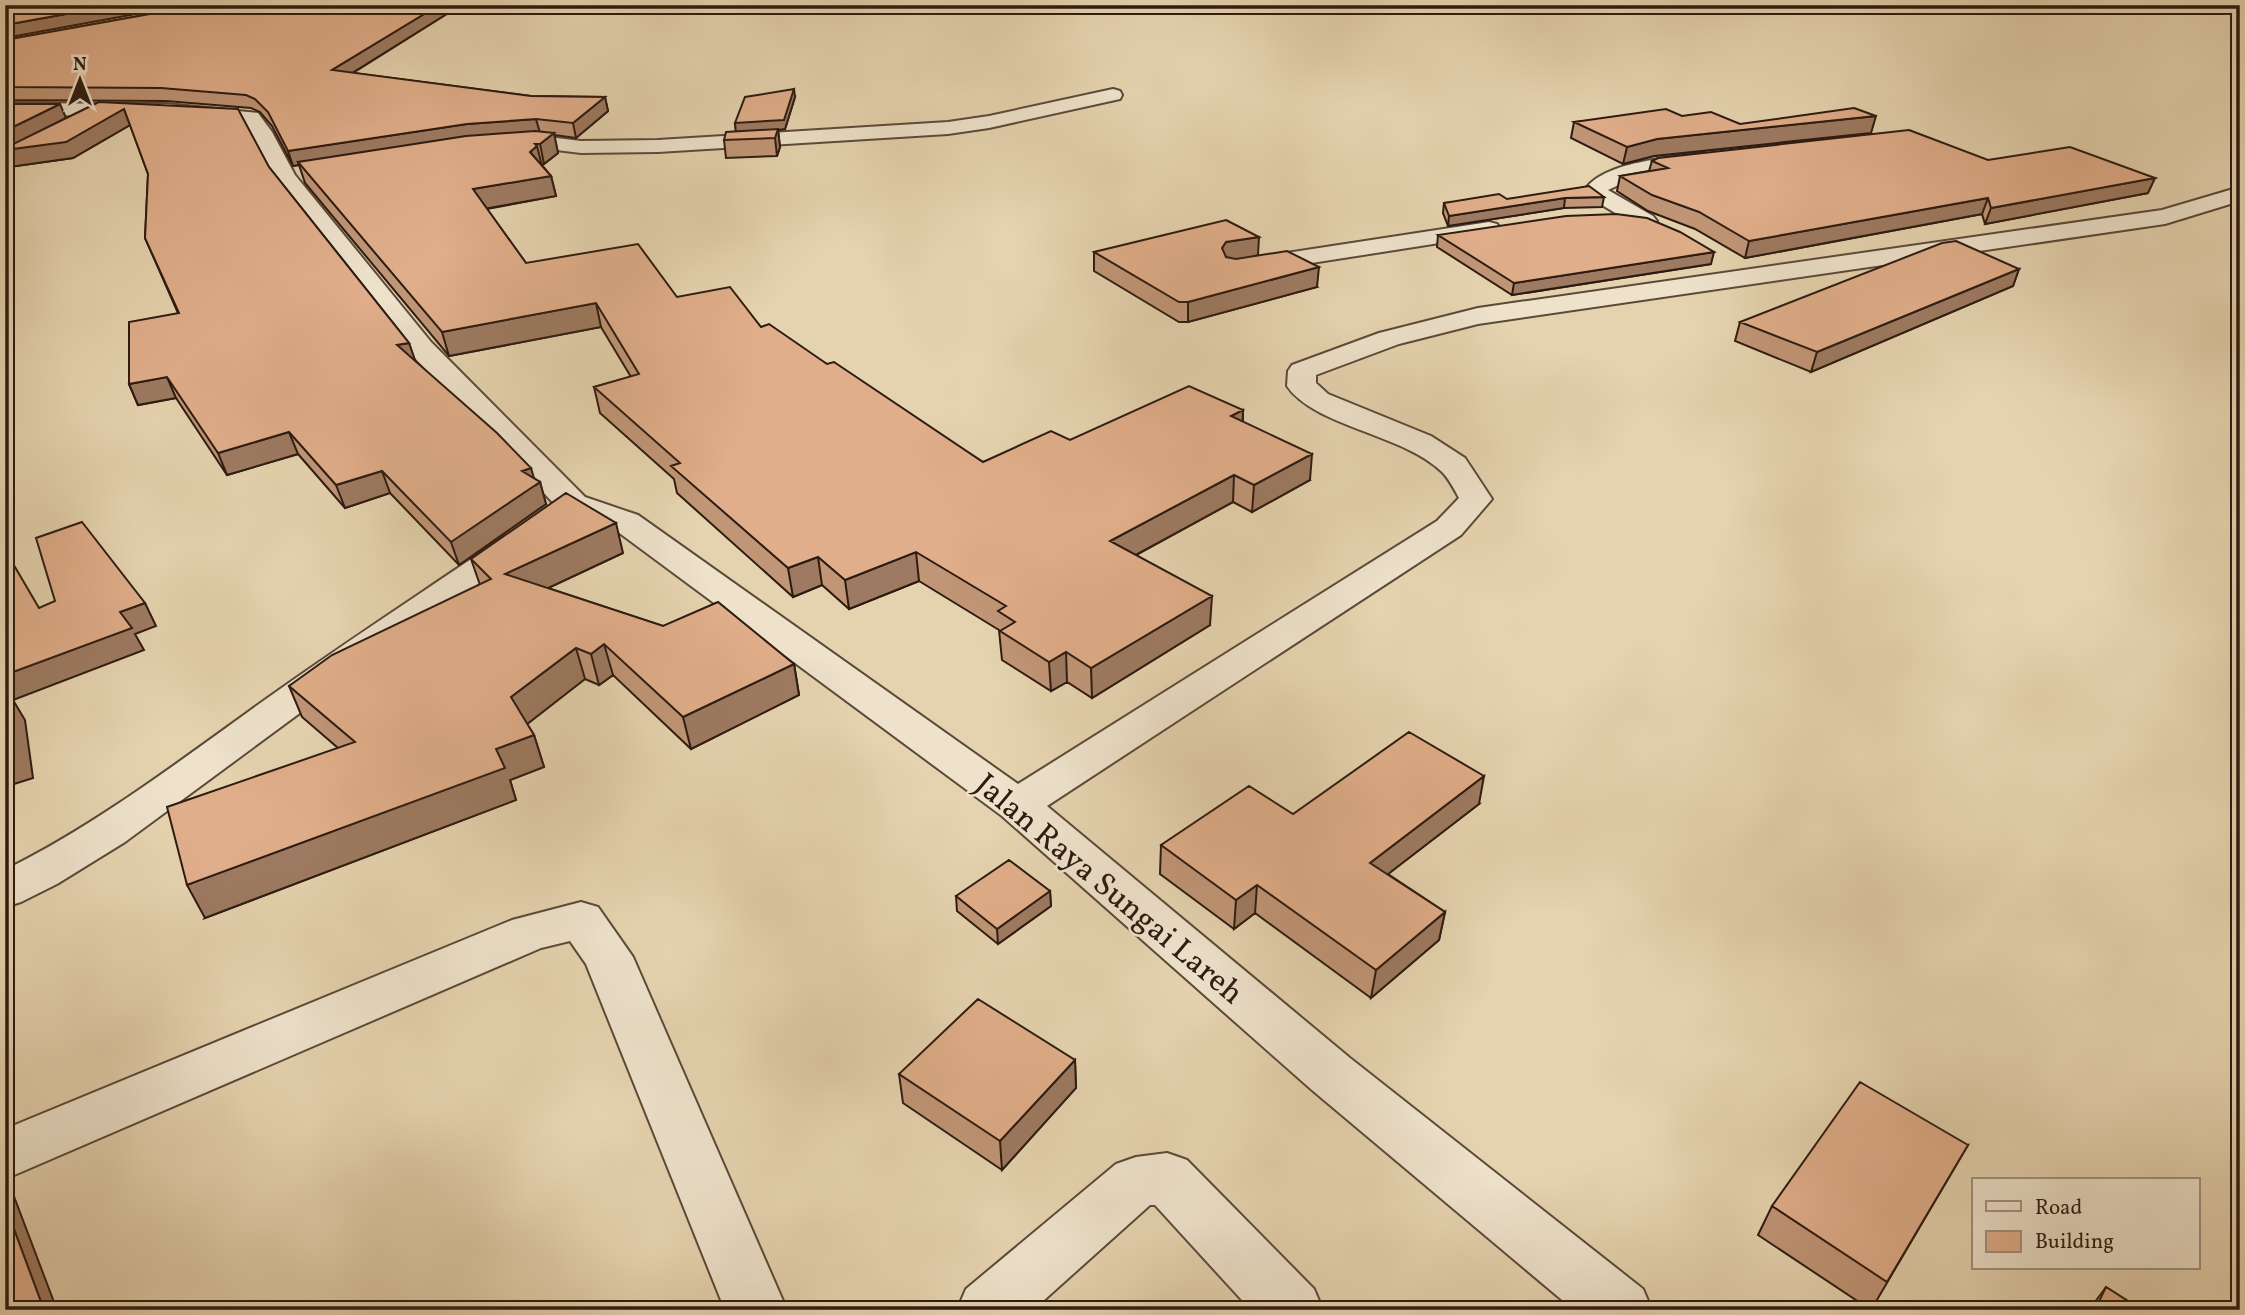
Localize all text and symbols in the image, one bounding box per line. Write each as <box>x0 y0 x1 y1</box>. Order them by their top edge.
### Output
north arrow <box>46 46 116 116</box>
text: N <box>73 52 87 78</box>
street label: Jalan Raya Sungai Lareh <box>964 765 1252 1016</box>
legend <box>1972 1178 2200 1270</box>
text: Road <box>2035 1194 2082 1223</box>
text: Building <box>2035 1228 2114 1257</box>

